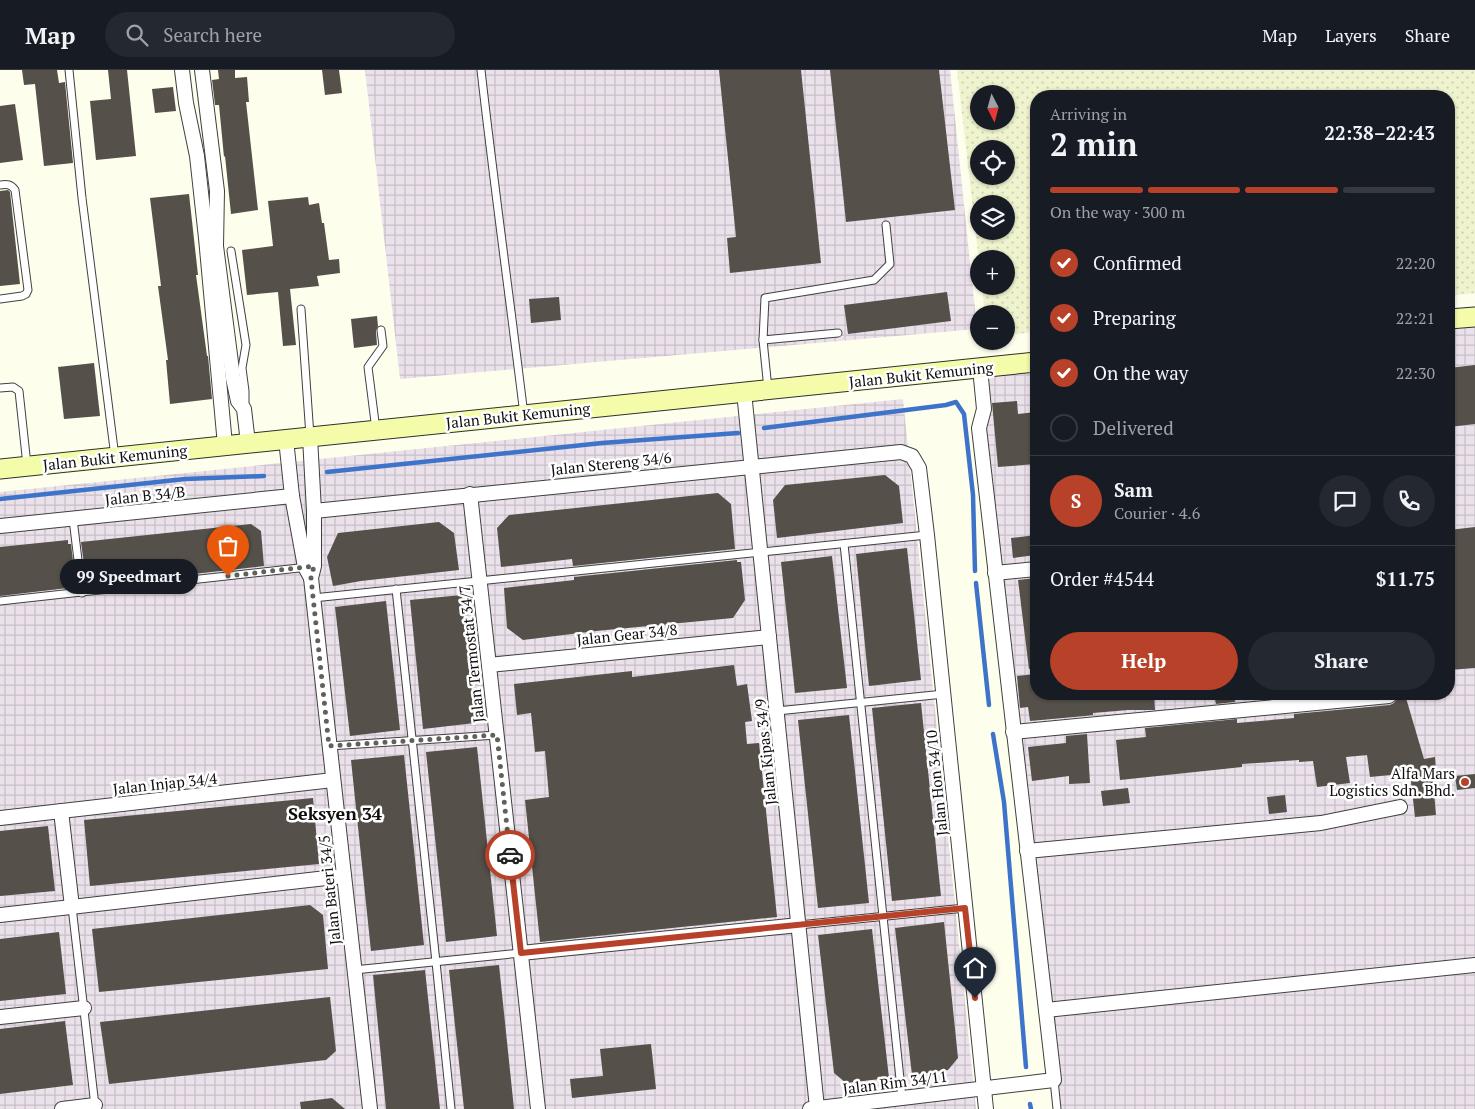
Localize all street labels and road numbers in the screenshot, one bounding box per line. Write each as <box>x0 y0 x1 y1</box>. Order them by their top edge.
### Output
street label: Jalan Bukit Kemuning <box>848 356 995 392</box>
street label: Jalan Bukit Kemuning <box>445 397 592 433</box>
street label: Jalan Bukit Kemuning <box>42 439 189 475</box>
street label: Jalan Stereng 34/6 <box>550 447 672 479</box>
street label: Jalan B 34/B <box>104 481 186 509</box>
street label: Jalan Termostat 34/7 <box>454 584 488 724</box>
street label: Jalan Gear 34/8 <box>576 619 678 649</box>
street label: Jalan Kipas 34/9 <box>749 698 781 806</box>
street label: Jalan Hon 34/10 <box>921 729 951 837</box>
street label: Jalan Injap 34/4 <box>112 768 218 798</box>
street label: Jalan Bateri 34/5 <box>313 834 345 946</box>
street label: Jalan Rim 34/11 <box>842 1066 948 1098</box>

